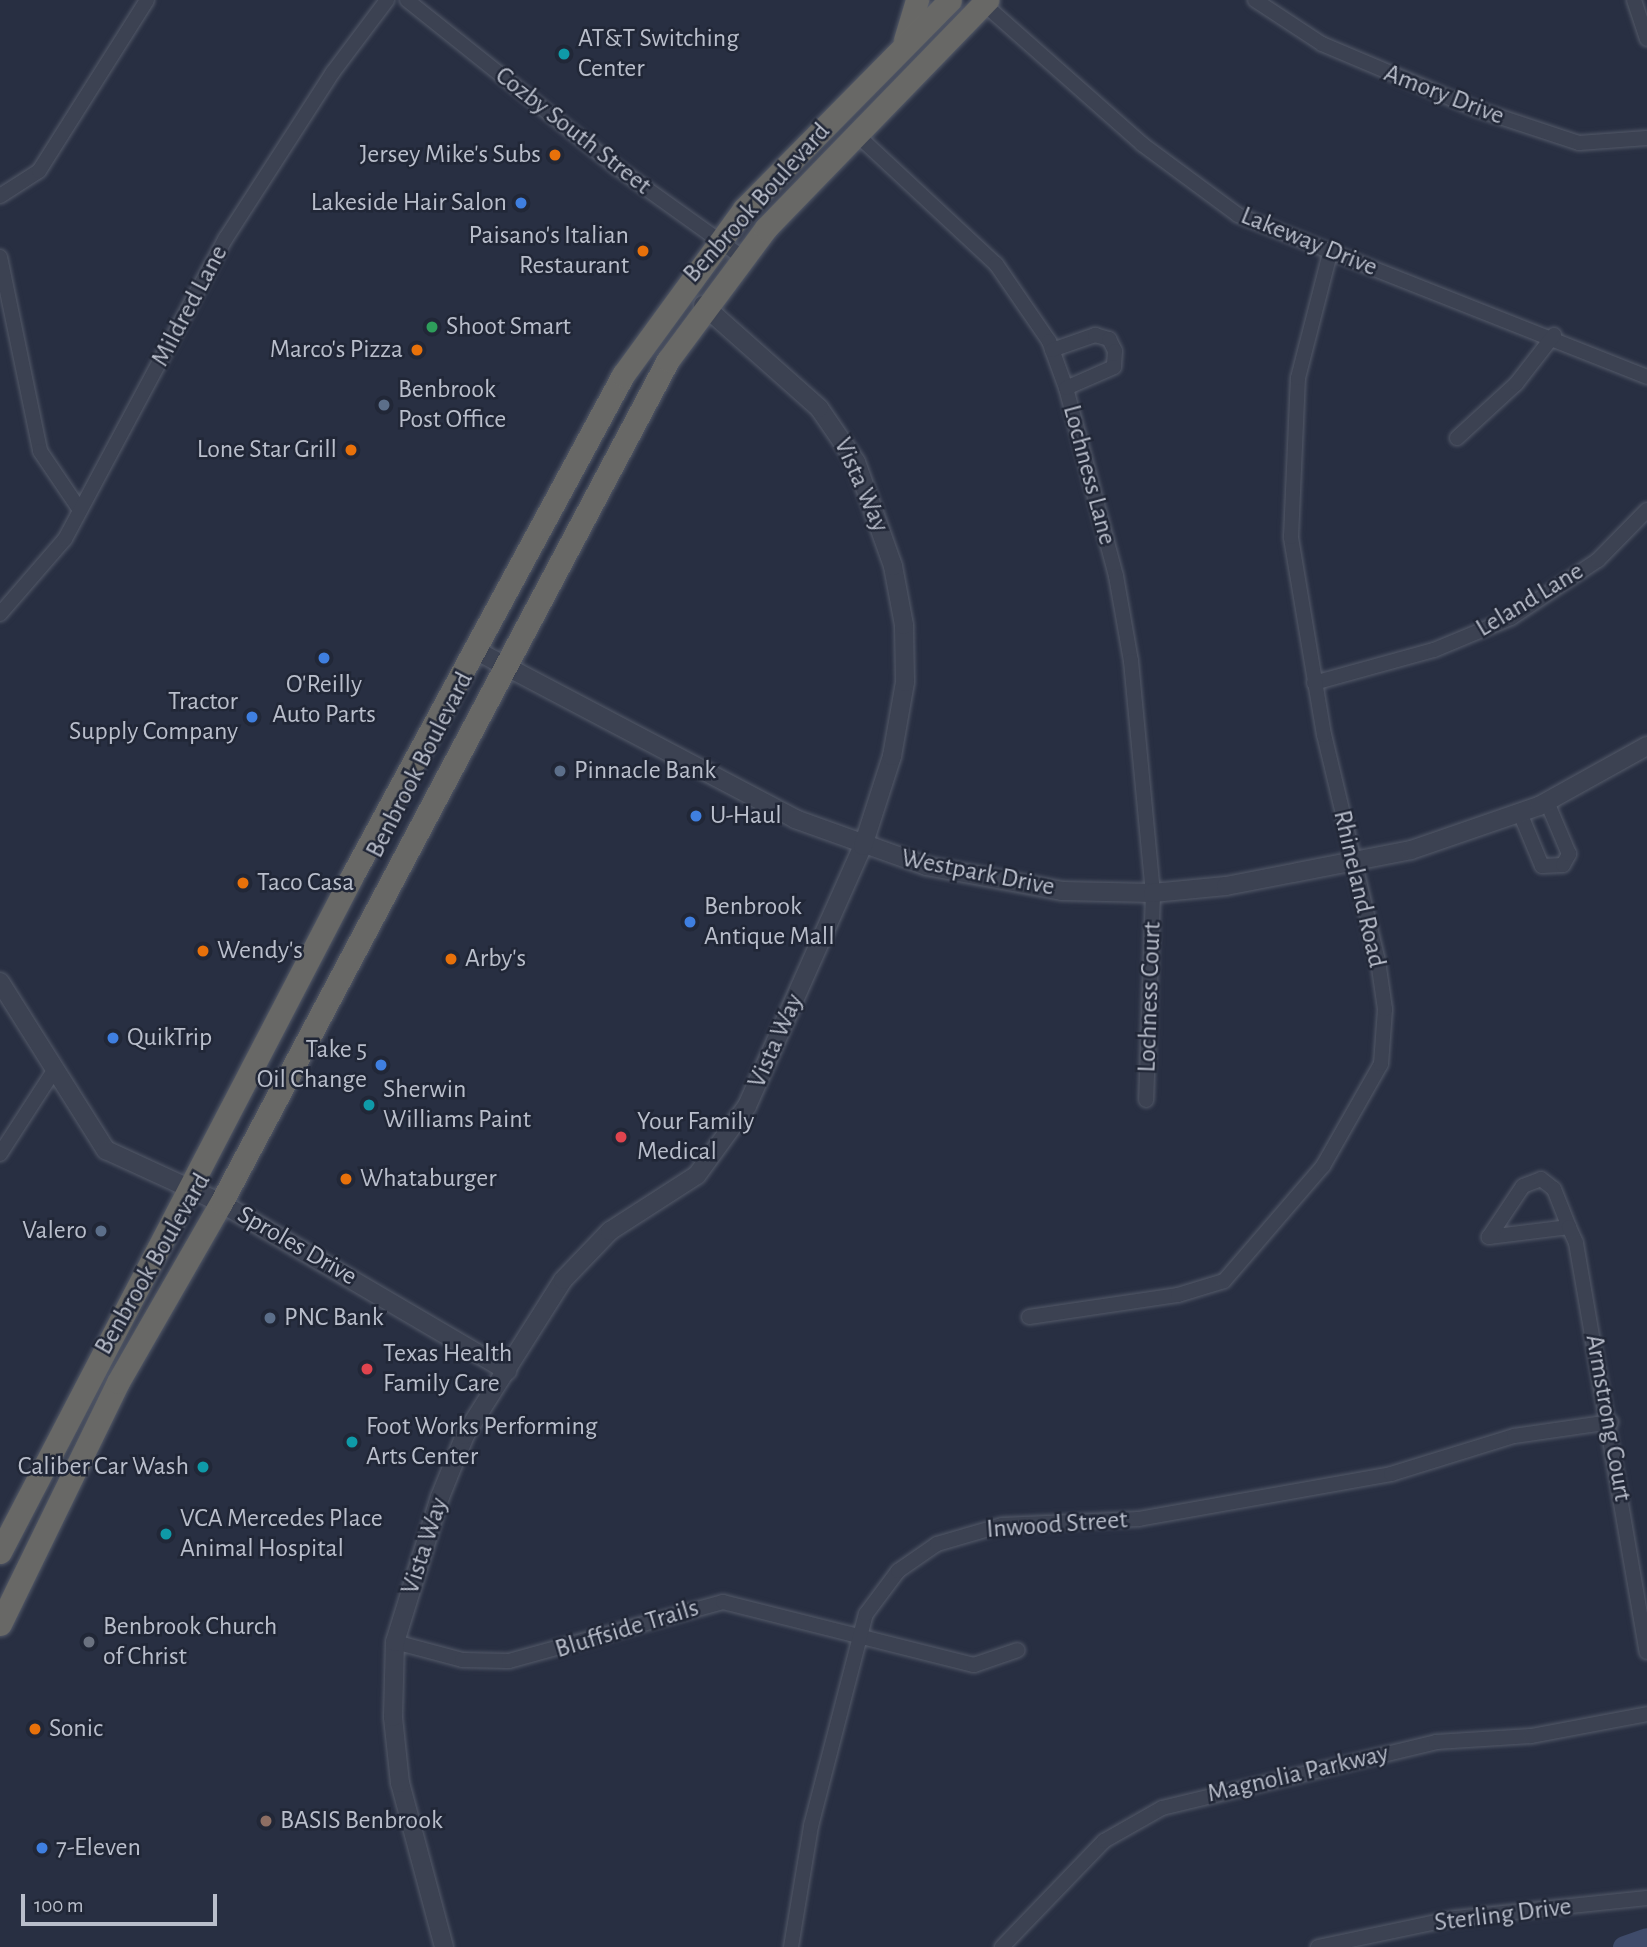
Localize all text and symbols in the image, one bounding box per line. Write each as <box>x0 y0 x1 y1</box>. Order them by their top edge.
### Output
place label: AT&T Switching Center <box>578 23 739 84</box>
marker: AT&T Switching Center <box>556 46 572 62</box>
street label: Amory Drive <box>1379 58 1509 132</box>
street label: Cozby South Street <box>489 60 657 202</box>
street label: Benbrook Boulevard <box>677 117 837 289</box>
place label: Jersey Mike's Subs <box>360 139 541 171</box>
marker: Jersey Mike's Subs <box>547 147 563 163</box>
place label: Lakeside Hair Salon <box>311 187 507 219</box>
marker: Lakeside Hair Salon <box>513 195 529 211</box>
street label: Lakeway Drive <box>1236 200 1382 284</box>
place label: Paisano's Italian Restaurant <box>469 220 629 282</box>
street label: Mildred Lane <box>145 240 235 372</box>
marker: Paisano's Italian Restaurant <box>635 243 651 259</box>
place label: Shoot Smart <box>446 311 571 343</box>
marker: Shoot Smart <box>424 319 440 335</box>
place label: Marco's Pizza <box>270 334 403 366</box>
marker: Marco's Pizza <box>409 342 425 358</box>
place label: Benbrook Post Office <box>398 374 506 436</box>
marker: Benbrook Post Office <box>376 397 392 413</box>
street label: Lochness Lane <box>1055 402 1123 548</box>
street label: Vista Way <box>826 433 896 537</box>
place label: Lone Star Grill <box>197 434 337 466</box>
marker: Lone Star Grill <box>343 442 359 458</box>
street label: Leland Lane <box>1471 556 1589 644</box>
marker: O'Reilly Auto Parts <box>316 650 332 666</box>
street label: Benbrook Boulevard <box>360 667 480 863</box>
place label: O'Reilly Auto Parts <box>272 669 376 730</box>
place label: Tractor Supply Company <box>69 686 238 748</box>
marker: Tractor Supply Company <box>244 709 260 725</box>
place label: Pinnacle Bank <box>574 755 716 787</box>
marker: Pinnacle Bank <box>552 763 568 779</box>
place label: U-Haul <box>710 800 782 832</box>
street label: Rhineland Road <box>1326 807 1392 971</box>
marker: U-Haul <box>688 808 704 824</box>
street label: Westpark Drive <box>899 843 1057 903</box>
place label: Taco Casa <box>257 867 354 899</box>
marker: Taco Casa <box>235 875 251 891</box>
place label: Benbrook Antique Mall <box>704 891 835 953</box>
marker: Benbrook Antique Mall <box>682 914 698 930</box>
street label: Lochness Court <box>1132 921 1168 1073</box>
place label: Wendy's <box>217 935 303 967</box>
marker: Wendy's <box>195 943 211 959</box>
place label: Arby's <box>465 943 526 975</box>
marker: Arby's <box>443 951 459 967</box>
street label: Vista Way <box>741 989 811 1093</box>
place label: QuikTrip <box>127 1022 212 1054</box>
marker: QuikTrip <box>105 1030 121 1046</box>
place label: Take 5 Oil Change <box>257 1034 367 1096</box>
marker: Take 5 Oil Change <box>373 1057 389 1073</box>
place label: Sherwin Williams Paint <box>383 1074 531 1136</box>
marker: Sherwin Williams Paint <box>361 1097 377 1113</box>
place label: Your Family Medical <box>637 1106 754 1168</box>
marker: Your Family Medical <box>611 1127 631 1147</box>
place label: Whataburger <box>360 1163 497 1195</box>
street label: Benbrook Boulevard <box>88 1168 218 1360</box>
marker: Whataburger <box>338 1171 354 1187</box>
street label: Sproles Drive <box>232 1199 362 1293</box>
place label: Valero <box>22 1215 87 1247</box>
marker: Valero <box>93 1223 109 1239</box>
place label: PNC Bank <box>284 1302 384 1334</box>
marker: PNC Bank <box>262 1310 278 1326</box>
street label: Armstrong Court <box>1578 1332 1638 1504</box>
place label: Texas Health Family Care <box>383 1338 512 1400</box>
marker: Texas Health Family Care <box>357 1359 377 1379</box>
place label: Foot Works Performing Arts Center <box>366 1411 598 1472</box>
marker: Foot Works Performing Arts Center <box>344 1434 360 1450</box>
place label: Caliber Car Wash <box>18 1451 189 1483</box>
marker: Caliber Car Wash <box>195 1459 211 1475</box>
street label: Vista Way <box>395 1494 455 1598</box>
place label: VCA Mercedes Place Animal Hospital <box>180 1503 383 1564</box>
street label: Inwood Street <box>985 1505 1129 1545</box>
marker: VCA Mercedes Place Animal Hospital <box>158 1526 174 1542</box>
street label: Bluffside Trails <box>552 1592 702 1666</box>
place label: Benbrook Church of Christ <box>103 1611 277 1672</box>
marker: Benbrook Church of Christ <box>81 1634 97 1650</box>
place label: Sonic <box>49 1713 103 1745</box>
marker: Sonic <box>27 1721 43 1737</box>
street label: Magnolia Parkway <box>1204 1738 1392 1810</box>
place label: BASIS Benbrook <box>280 1805 443 1837</box>
marker: BASIS Benbrook <box>258 1813 274 1829</box>
place label: 7-Eleven <box>56 1832 141 1864</box>
marker: 7-Eleven <box>34 1840 50 1856</box>
scale bar <box>24 1881 220 1925</box>
street label: Sterling Drive <box>1433 1891 1573 1939</box>
text: 100 m <box>34 1895 84 1916</box>

